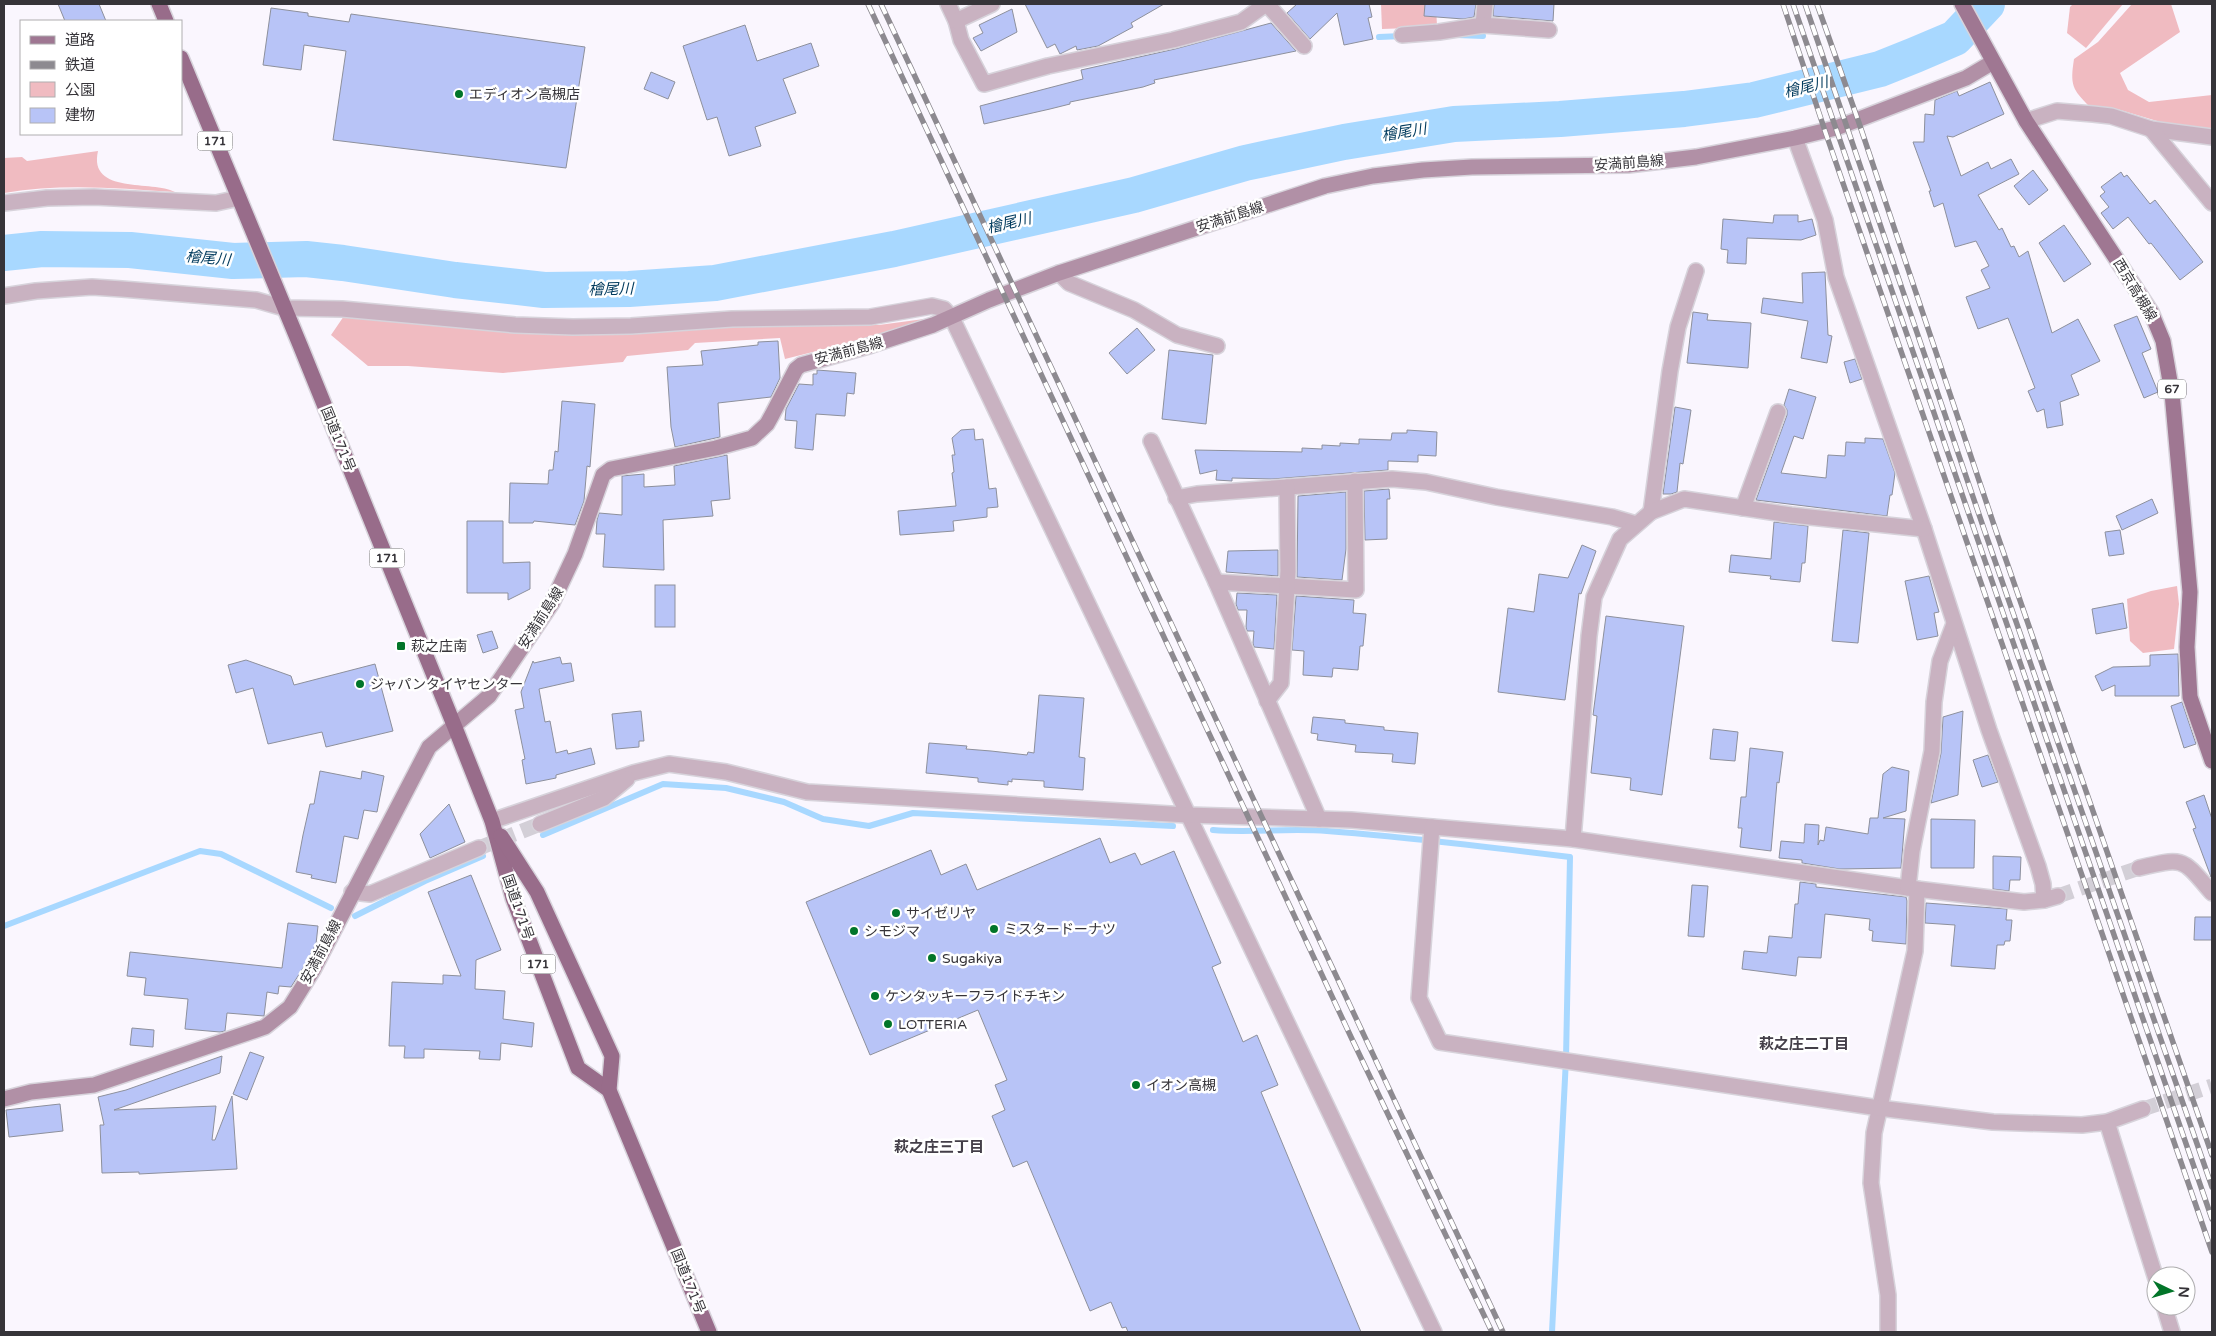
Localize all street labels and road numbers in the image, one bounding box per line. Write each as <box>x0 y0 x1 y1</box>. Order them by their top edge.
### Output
road number: 171 <box>198 132 232 150</box>
street label: 安満前島線 <box>1593 152 1665 174</box>
street label: 安満前島線 <box>1194 198 1266 236</box>
street label: 西京高槻線 <box>2110 256 2160 324</box>
street label: 安満前島線 <box>813 334 885 368</box>
road number: 67 <box>2158 379 2186 398</box>
street label: 国道171号 <box>317 404 359 474</box>
road number: 171 <box>370 548 404 568</box>
street label: 安満前島線 <box>515 584 567 652</box>
street label: 国道171号 <box>499 872 537 942</box>
street label: 安満前島線 <box>297 917 345 987</box>
road number: 171 <box>520 954 556 974</box>
street label: 国道171号 <box>667 1246 709 1316</box>

